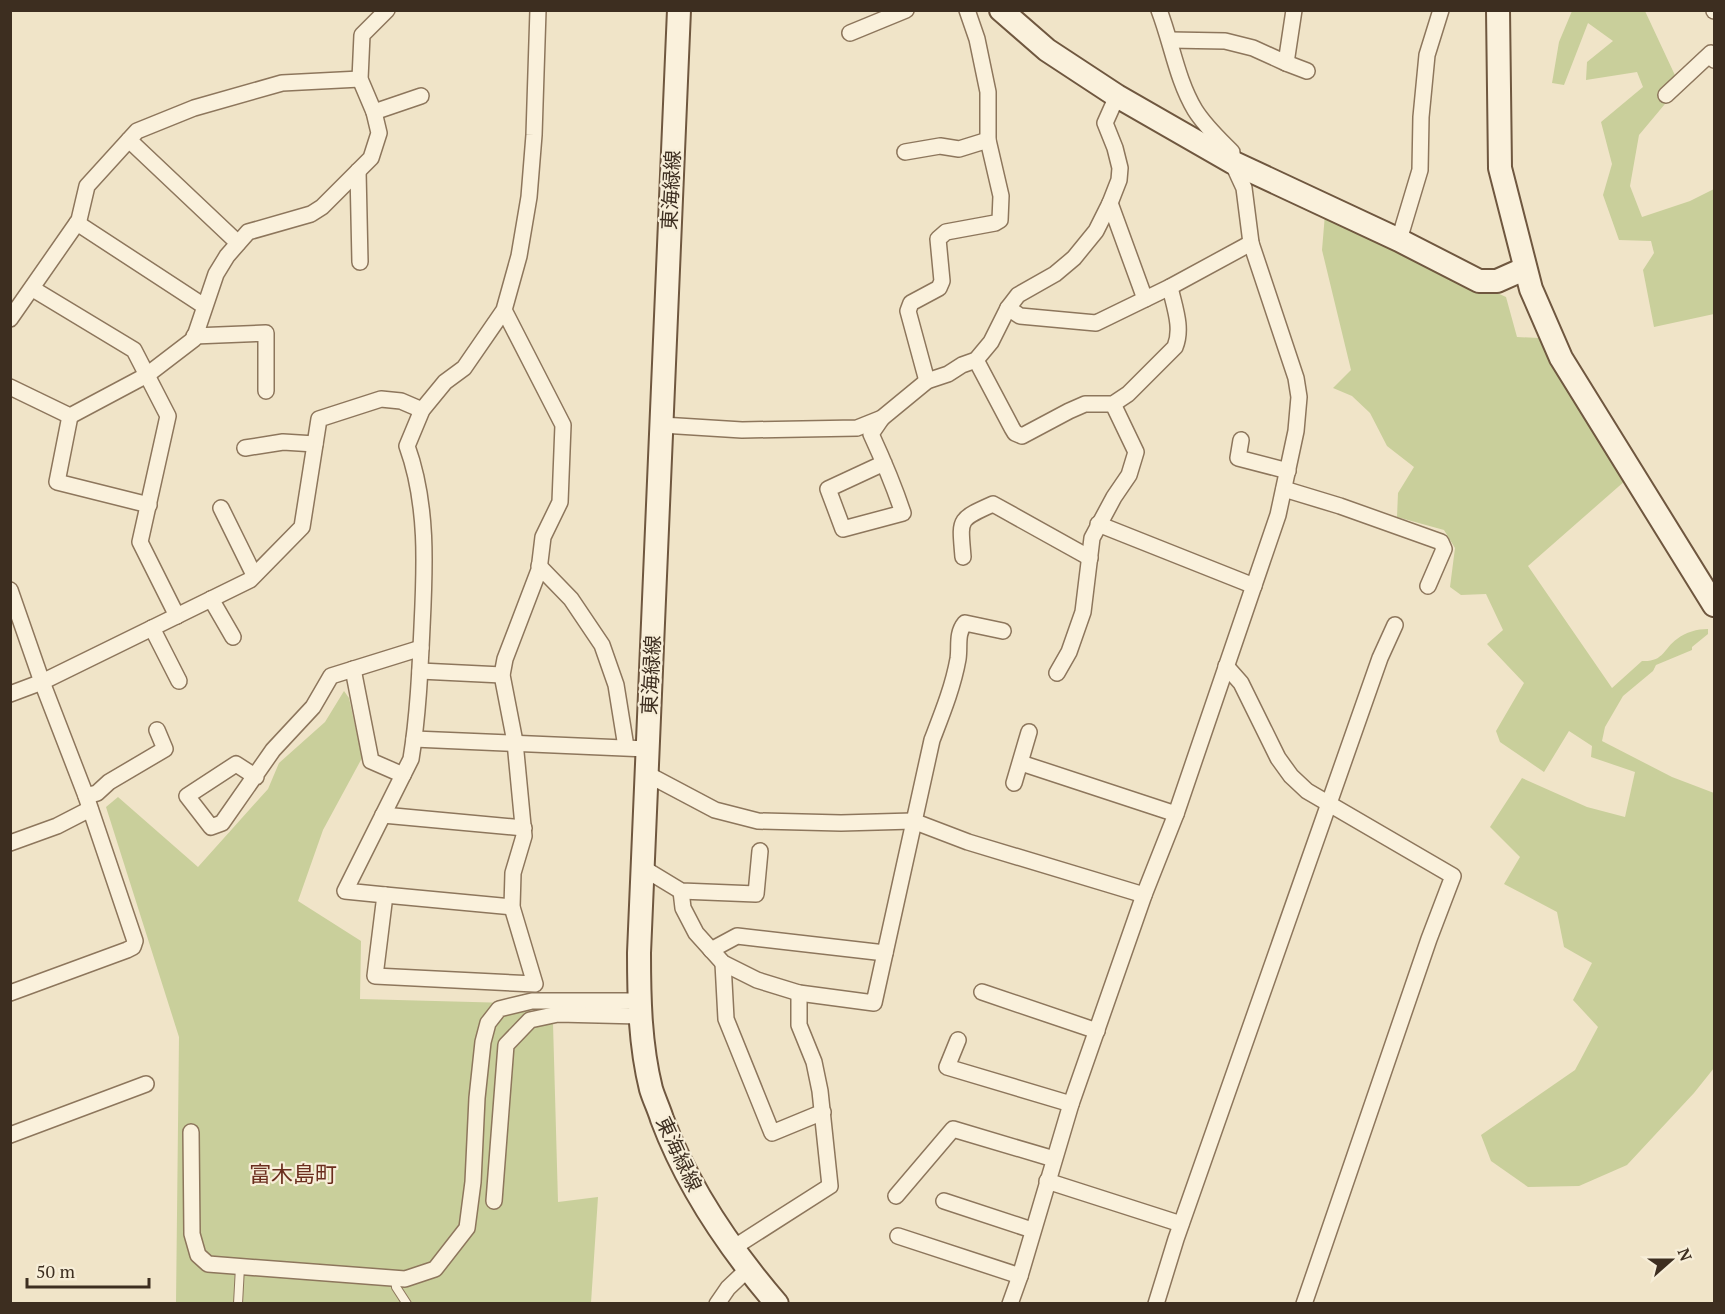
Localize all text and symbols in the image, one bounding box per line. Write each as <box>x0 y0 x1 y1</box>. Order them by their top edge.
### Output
street label: 東海緑線 <box>655 149 686 231</box>
street label: 東海緑線 <box>635 634 666 716</box>
street label: 東海緑線 <box>650 1112 709 1196</box>
district label: 富木島町 <box>249 1159 337 1188</box>
north arrow <box>1641 1230 1701 1290</box>
text: N <box>1673 1245 1697 1264</box>
scale bar <box>27 1251 148 1289</box>
text: 50 m <box>36 1259 76 1283</box>

